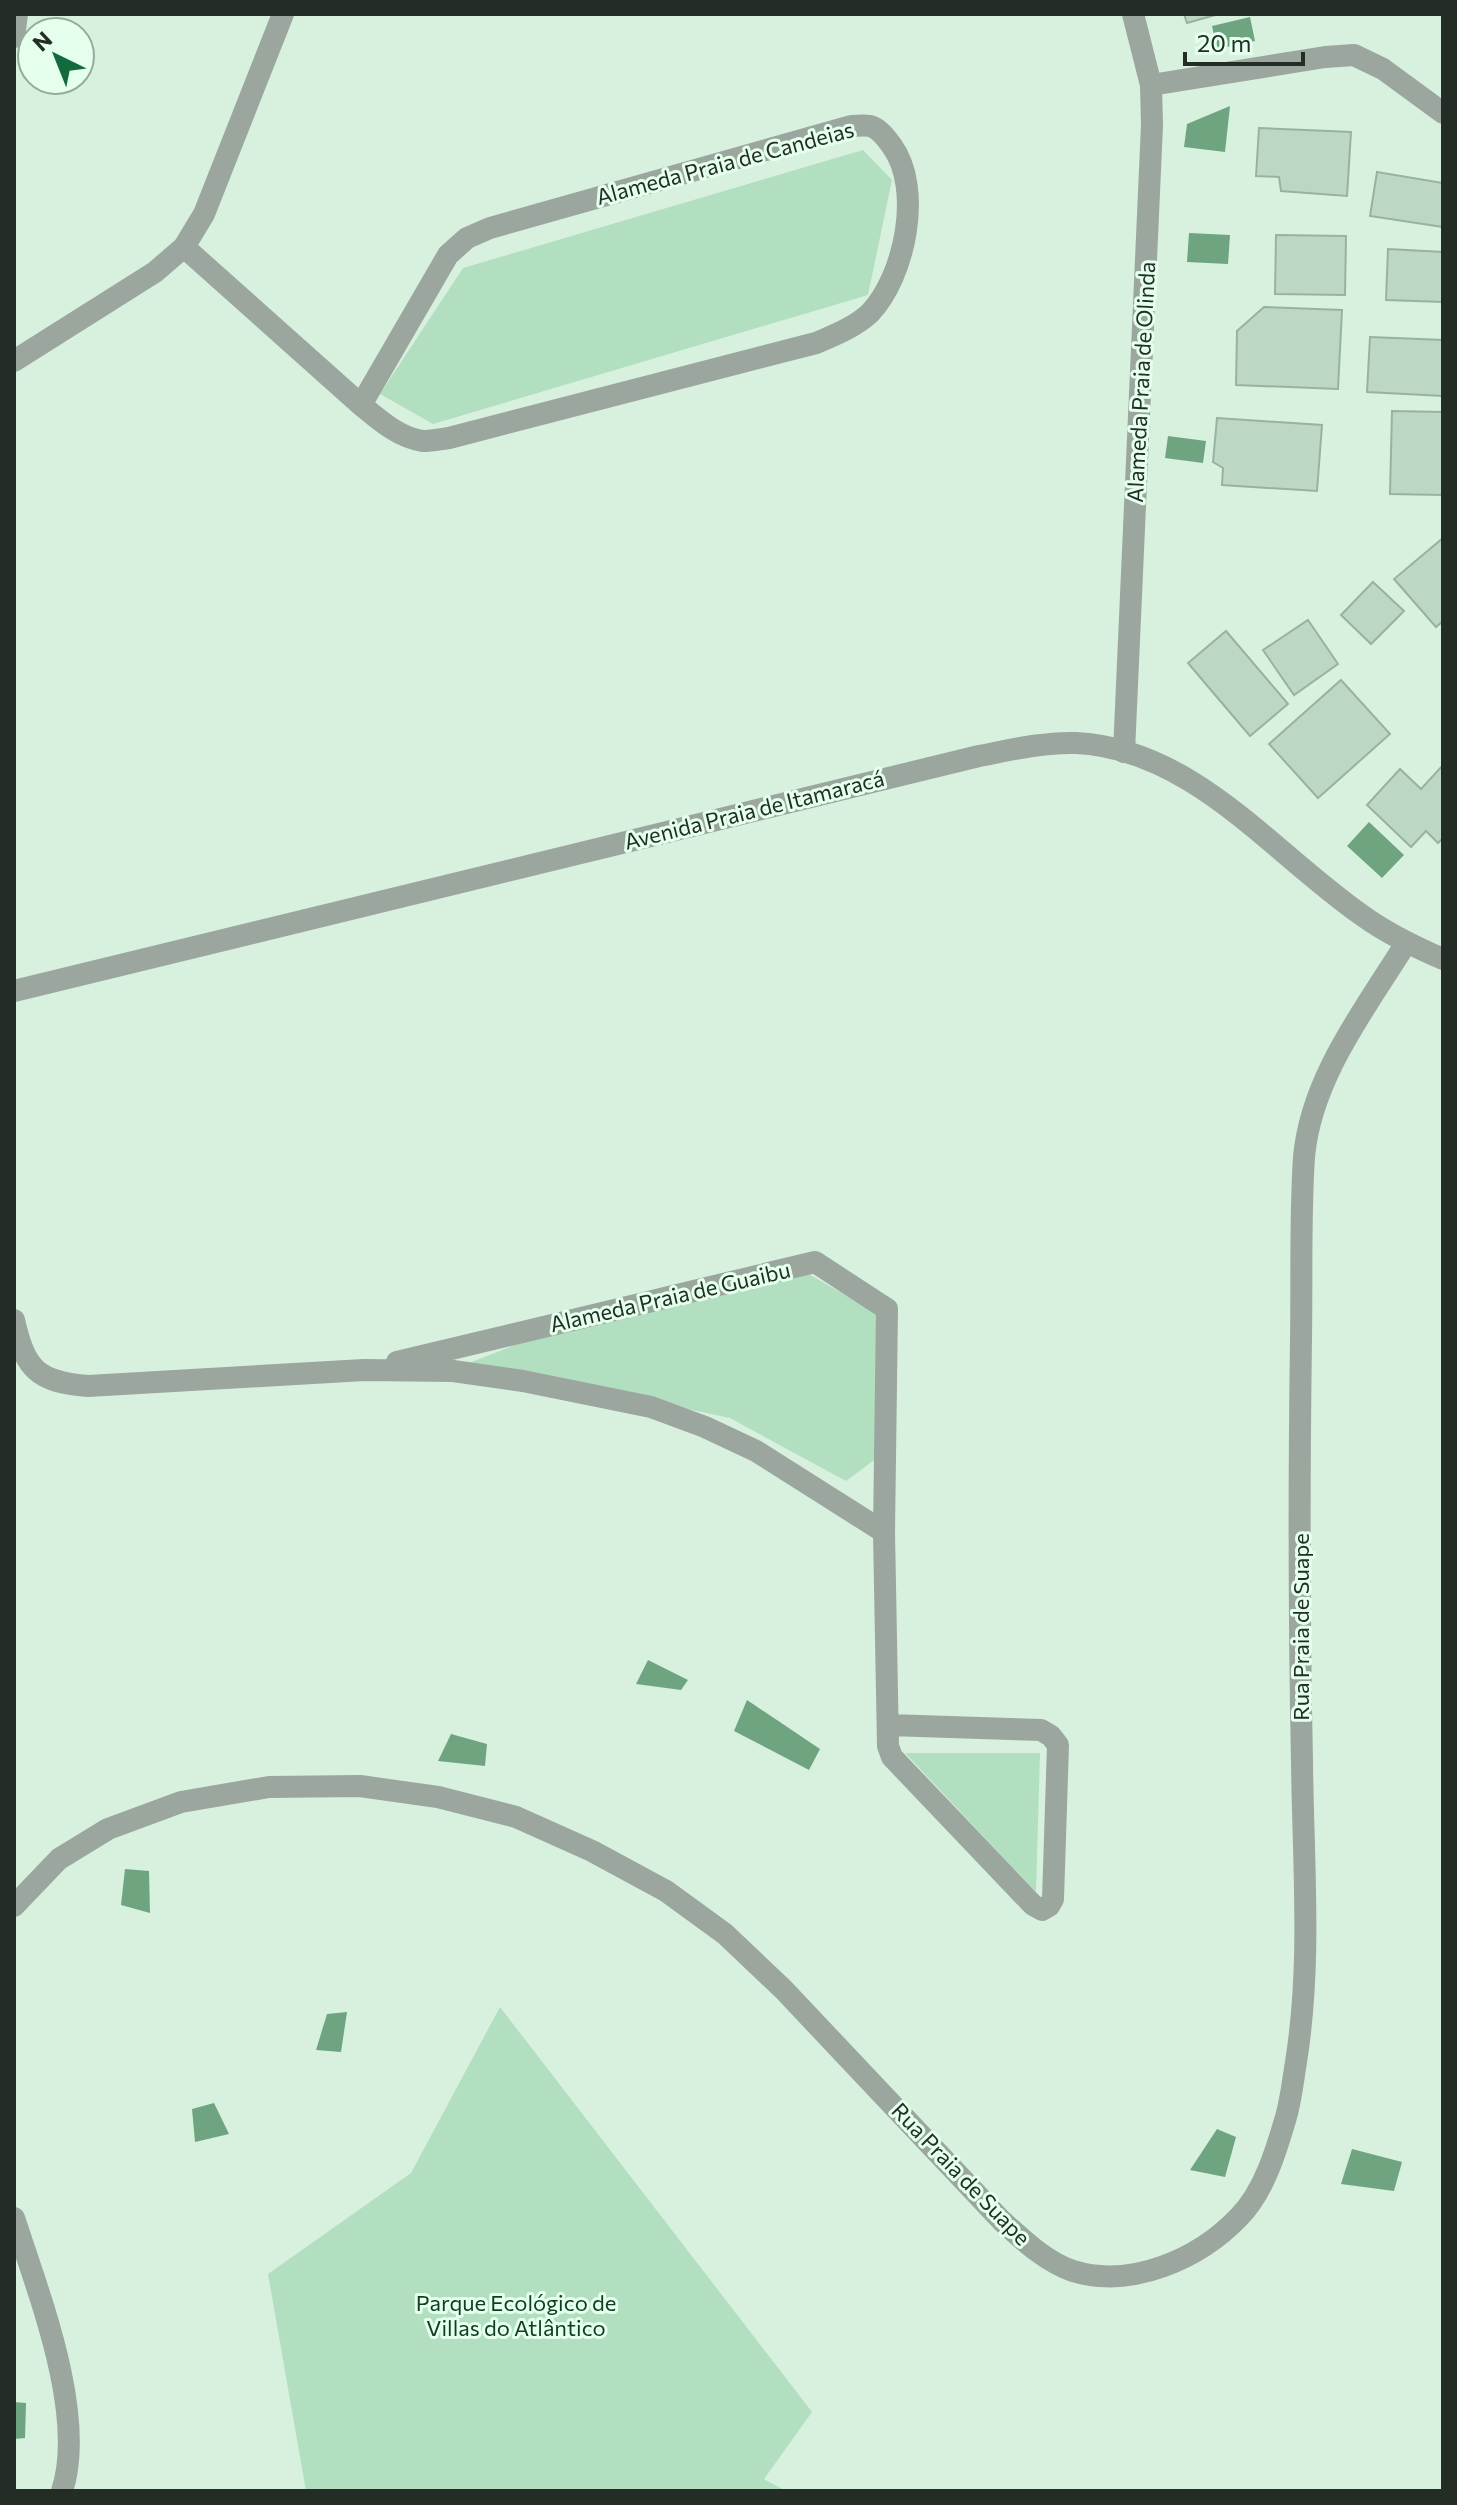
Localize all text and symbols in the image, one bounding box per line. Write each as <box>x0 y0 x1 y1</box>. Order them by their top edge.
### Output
north arrow <box>16 16 96 96</box>
scale bar <box>1185 16 1303 66</box>
text: N <box>27 26 57 57</box>
text: 20 m <box>1197 28 1251 57</box>
street label: Alameda Praia de Candeias <box>593 115 857 210</box>
street label: Alameda Praia de Olinda <box>1121 261 1160 503</box>
street label: Avenida Praia de Itamaracá <box>621 764 887 855</box>
street label: Alameda Praia de Guaibu <box>547 1256 793 1337</box>
street label: Rua Praia de Suape <box>1287 1533 1314 1721</box>
street label: Rua Praia de Suape <box>886 2097 1036 2251</box>
park label: Parque Ecológico de Villas do Atlântico <box>416 2289 616 2341</box>

